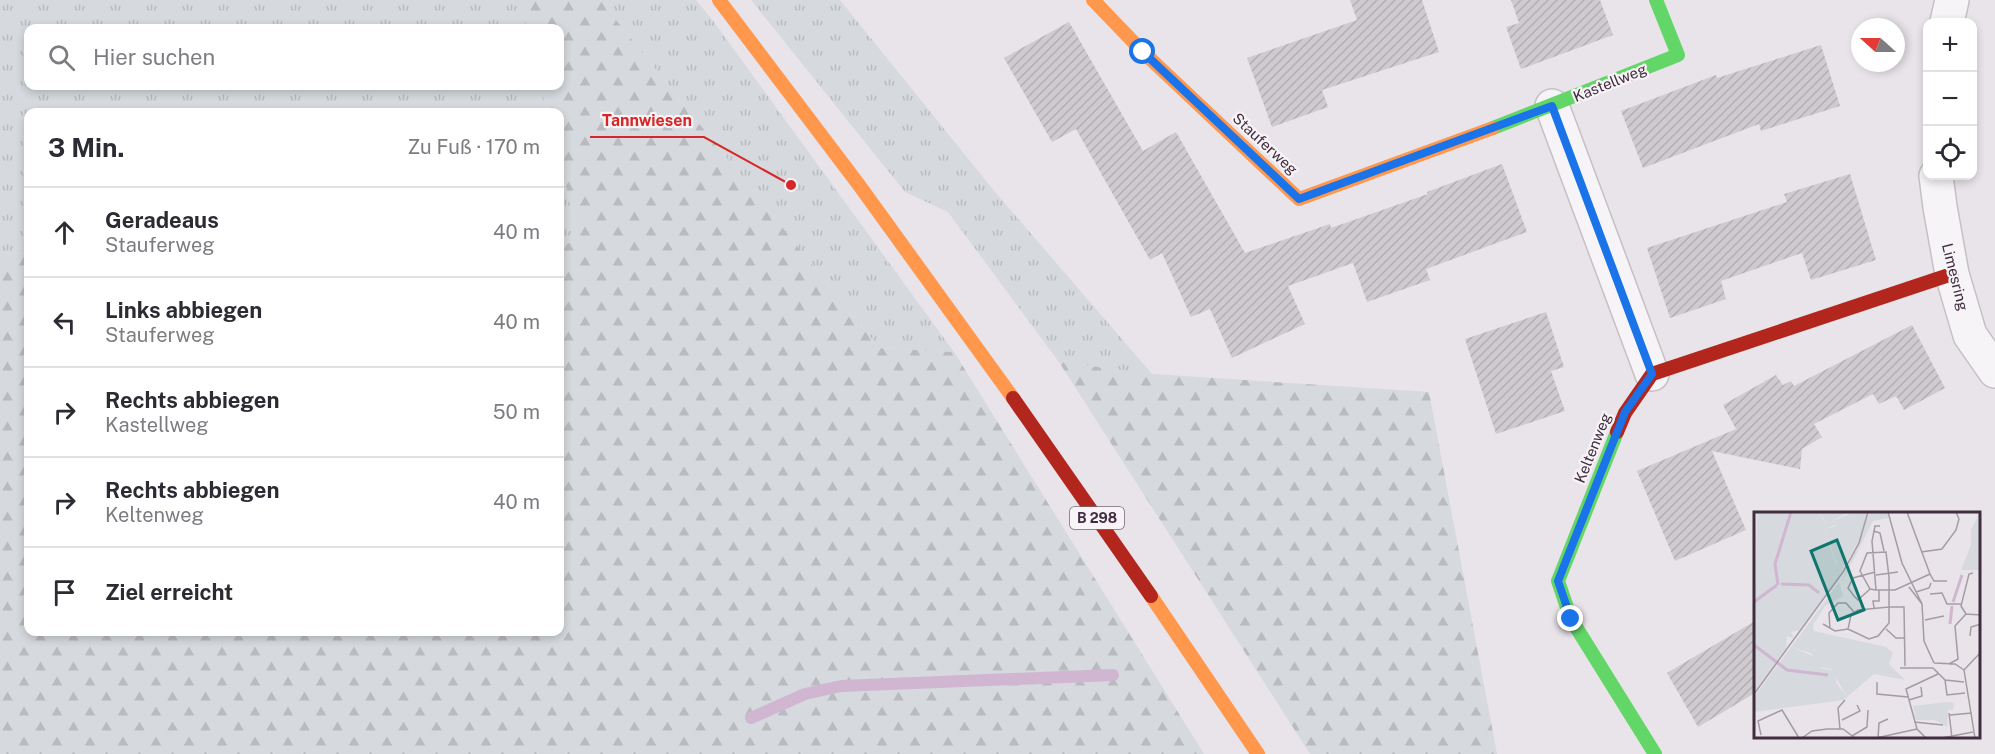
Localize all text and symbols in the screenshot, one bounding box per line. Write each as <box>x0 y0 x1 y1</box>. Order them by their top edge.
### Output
north arrow <box>1851 18 1905 72</box>
map controls <box>1923 18 1977 180</box>
button: + <box>1923 18 1977 72</box>
search box <box>24 24 564 90</box>
route start <box>1129 38 1155 64</box>
icon: search <box>45 41 78 74</box>
text: Hier suchen <box>93 44 215 70</box>
street label: Kastellweg <box>1571 60 1649 105</box>
button: − <box>1923 72 1977 126</box>
callout: Tannwiesen <box>590 103 704 137</box>
street label: Stauferweg <box>1229 109 1301 178</box>
text: Tannwiesen <box>602 111 692 130</box>
button: locate <box>1923 126 1977 180</box>
text: 3 Min. <box>48 132 124 163</box>
text: Zu Fuß · 170 m <box>407 135 540 159</box>
text: Geradeaus <box>105 207 219 233</box>
icon: ahead <box>48 216 81 249</box>
text: 40 m <box>493 220 540 244</box>
text: Stauferweg <box>105 233 215 257</box>
street label: Limesring <box>1939 241 1972 312</box>
text: Links abbiegen <box>105 297 262 323</box>
icon: left <box>48 306 81 339</box>
text: 40 m <box>493 310 540 334</box>
text: Stauferweg <box>105 323 215 347</box>
text: Rechts abbiegen <box>105 387 280 413</box>
icon: right <box>48 396 81 429</box>
text: 50 m <box>493 400 540 424</box>
street label: Keltenweg <box>1571 410 1614 485</box>
text: Kastellweg <box>105 413 209 437</box>
text: Rechts abbiegen <box>105 477 280 503</box>
icon: right <box>48 486 81 519</box>
text: 40 m <box>493 490 540 514</box>
text: Keltenweg <box>105 503 204 527</box>
road number: B 298 <box>1070 507 1124 529</box>
inset map <box>1754 512 1980 739</box>
icon: arrive <box>48 576 81 609</box>
text: Ziel erreicht <box>105 579 233 605</box>
route end <box>1557 605 1583 631</box>

